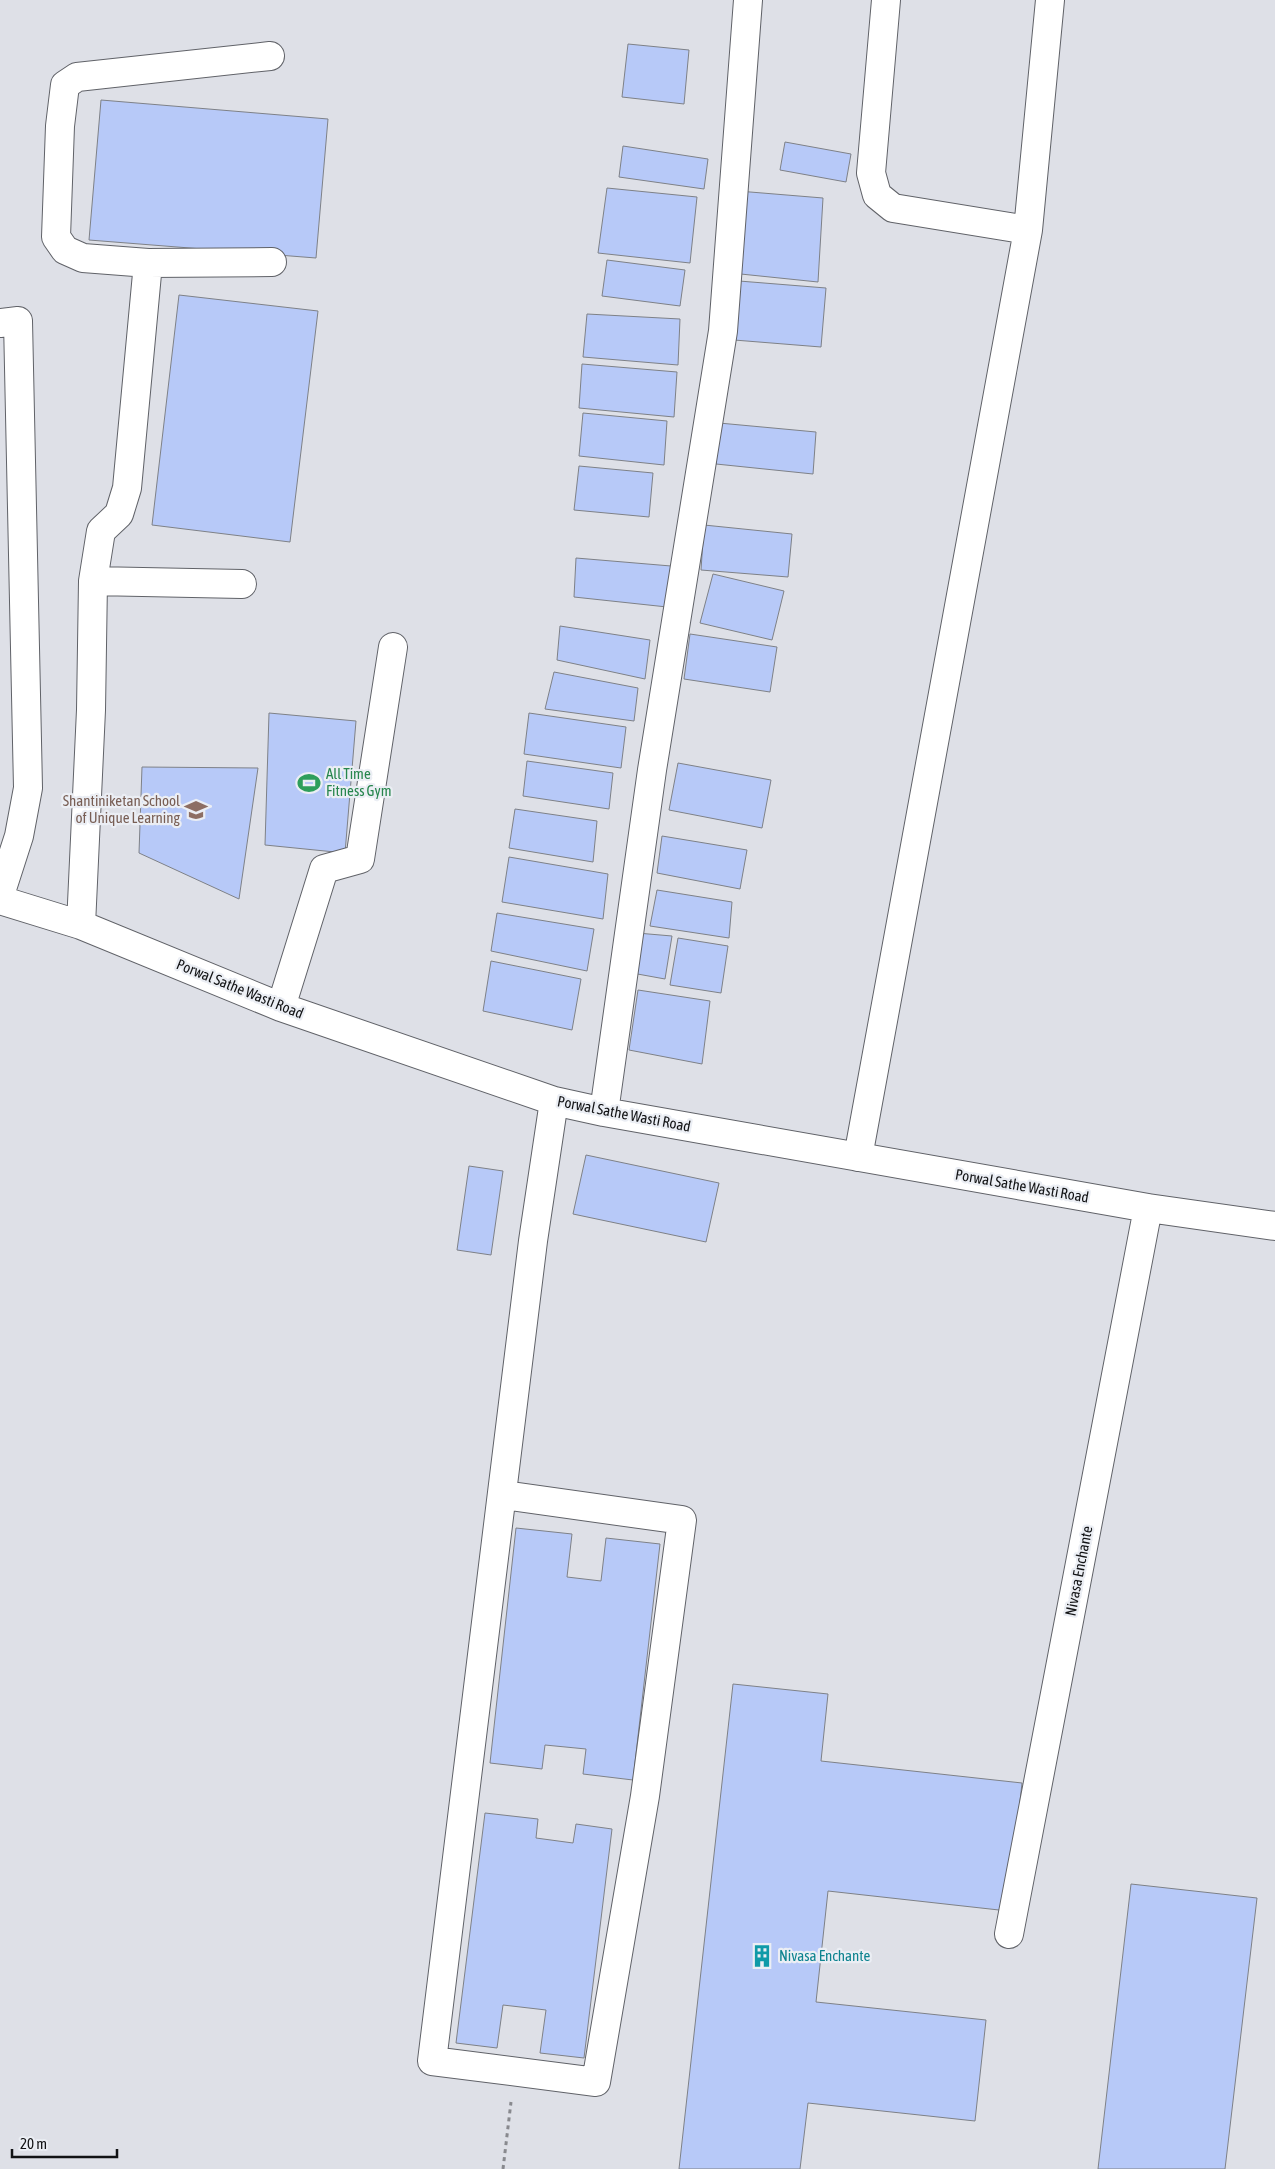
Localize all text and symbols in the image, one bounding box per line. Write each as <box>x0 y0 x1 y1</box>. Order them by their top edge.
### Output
place label: All Time Fitness Gym <box>326 765 391 799</box>
sports icon: All Time Fitness Gym <box>296 770 322 796</box>
place label: Shantiniketan School of Unique Learning <box>63 792 181 826</box>
school or university icon: Shantiniketan School of Unique Learning <box>183 797 209 823</box>
street label: Porwal Sathe Wasti Road <box>174 955 306 1022</box>
street label: Porwal Sathe Wasti Road <box>556 1092 692 1135</box>
street label: Porwal Sathe Wasti Road <box>954 1165 1090 1206</box>
street label: Nivasa Enchante <box>1061 1524 1096 1617</box>
building icon: Nivasa Enchante <box>749 1943 775 1969</box>
place label: Nivasa Enchante <box>779 1947 871 1964</box>
scale bar <box>12 2126 118 2158</box>
text: 20 m <box>20 2135 47 2152</box>

